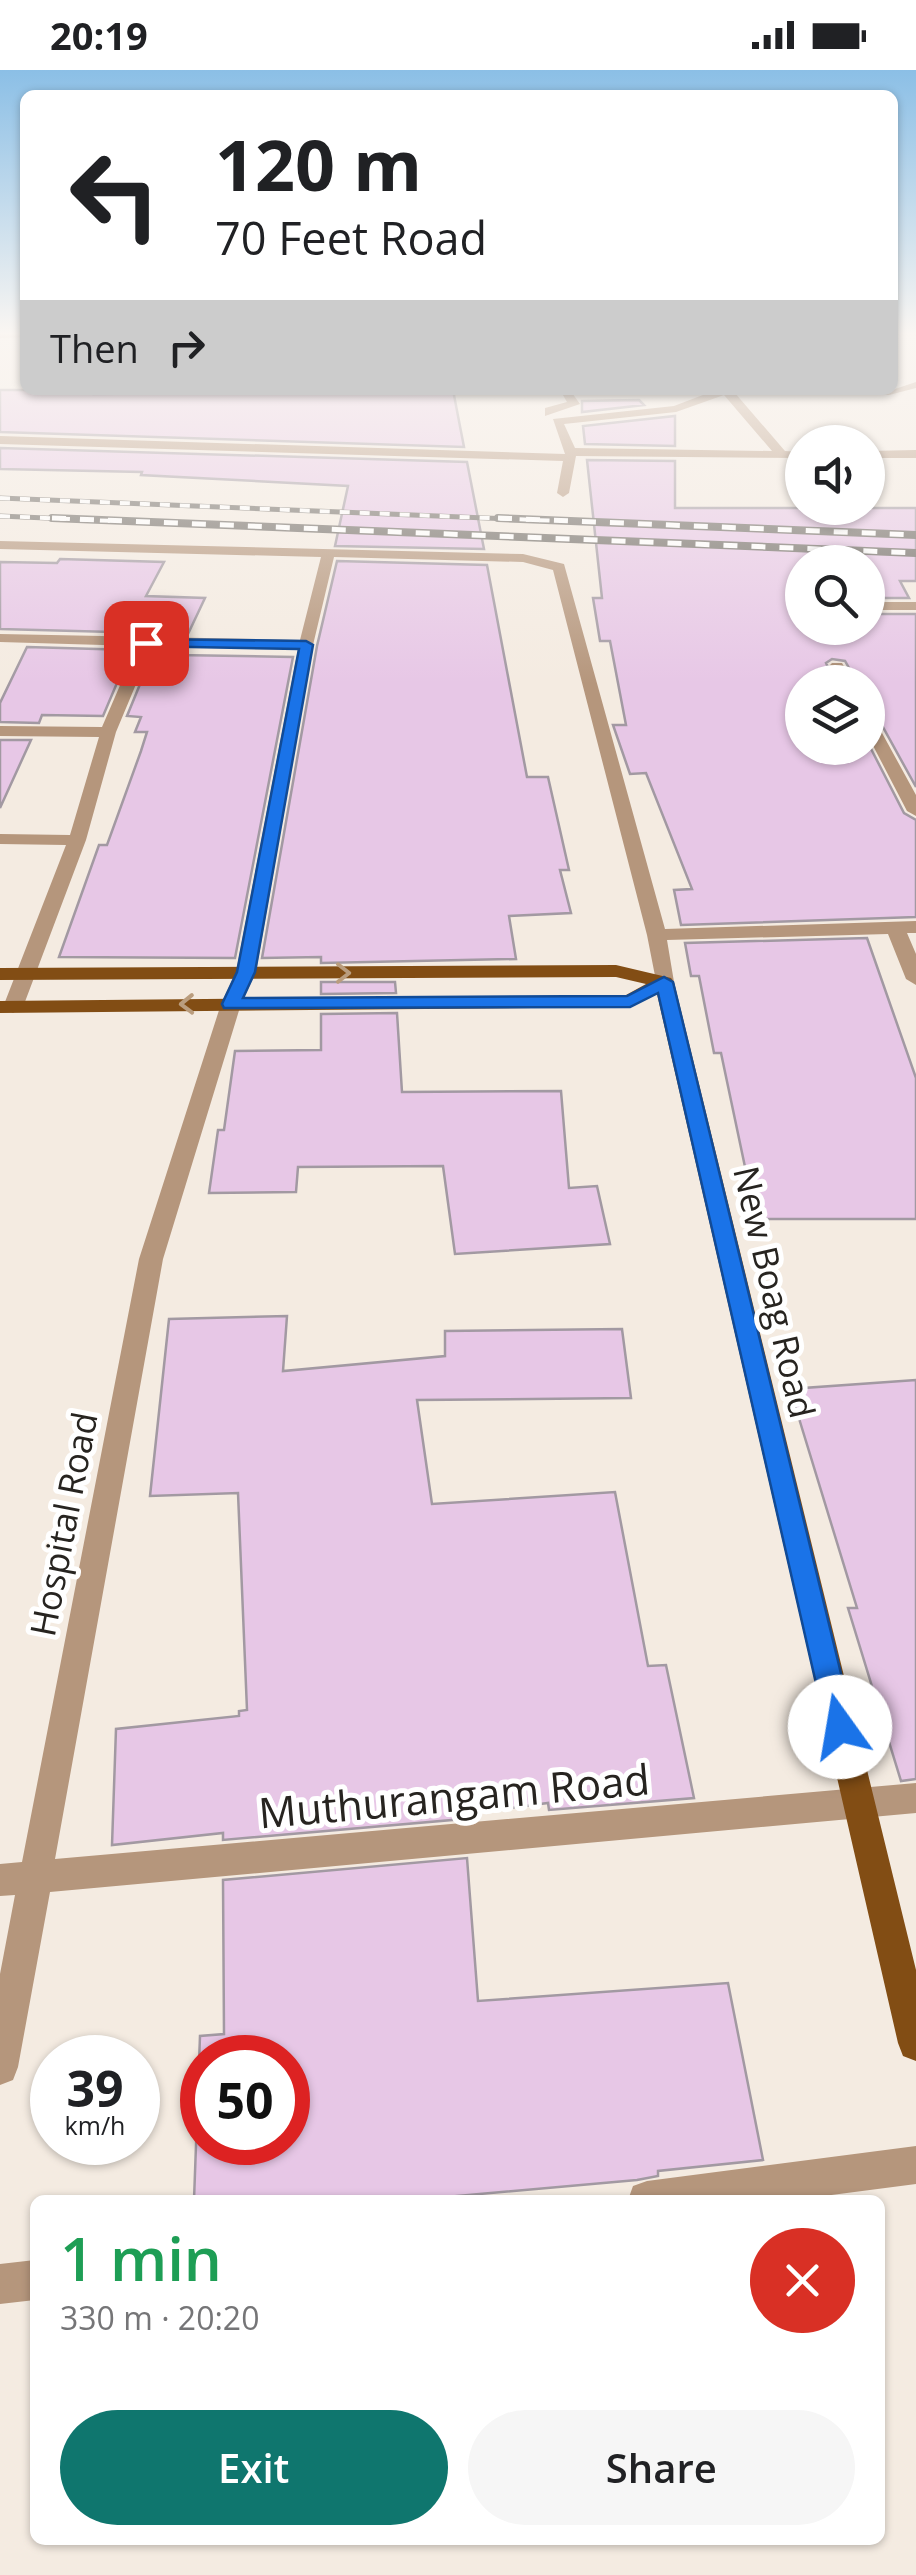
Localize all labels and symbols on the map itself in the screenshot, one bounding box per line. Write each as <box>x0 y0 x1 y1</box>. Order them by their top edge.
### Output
pin <box>104 601 189 686</box>
one-way arrow <box>336 962 352 984</box>
one-way arrow <box>178 994 194 1015</box>
street label: New Boag Road <box>723 1162 827 1422</box>
street label: Hospital Road <box>18 1408 108 1640</box>
position arrow <box>788 1675 892 1779</box>
street label: Muthurangam Road <box>256 1750 652 1840</box>
speed limit sign: 50 <box>180 2035 310 2165</box>

